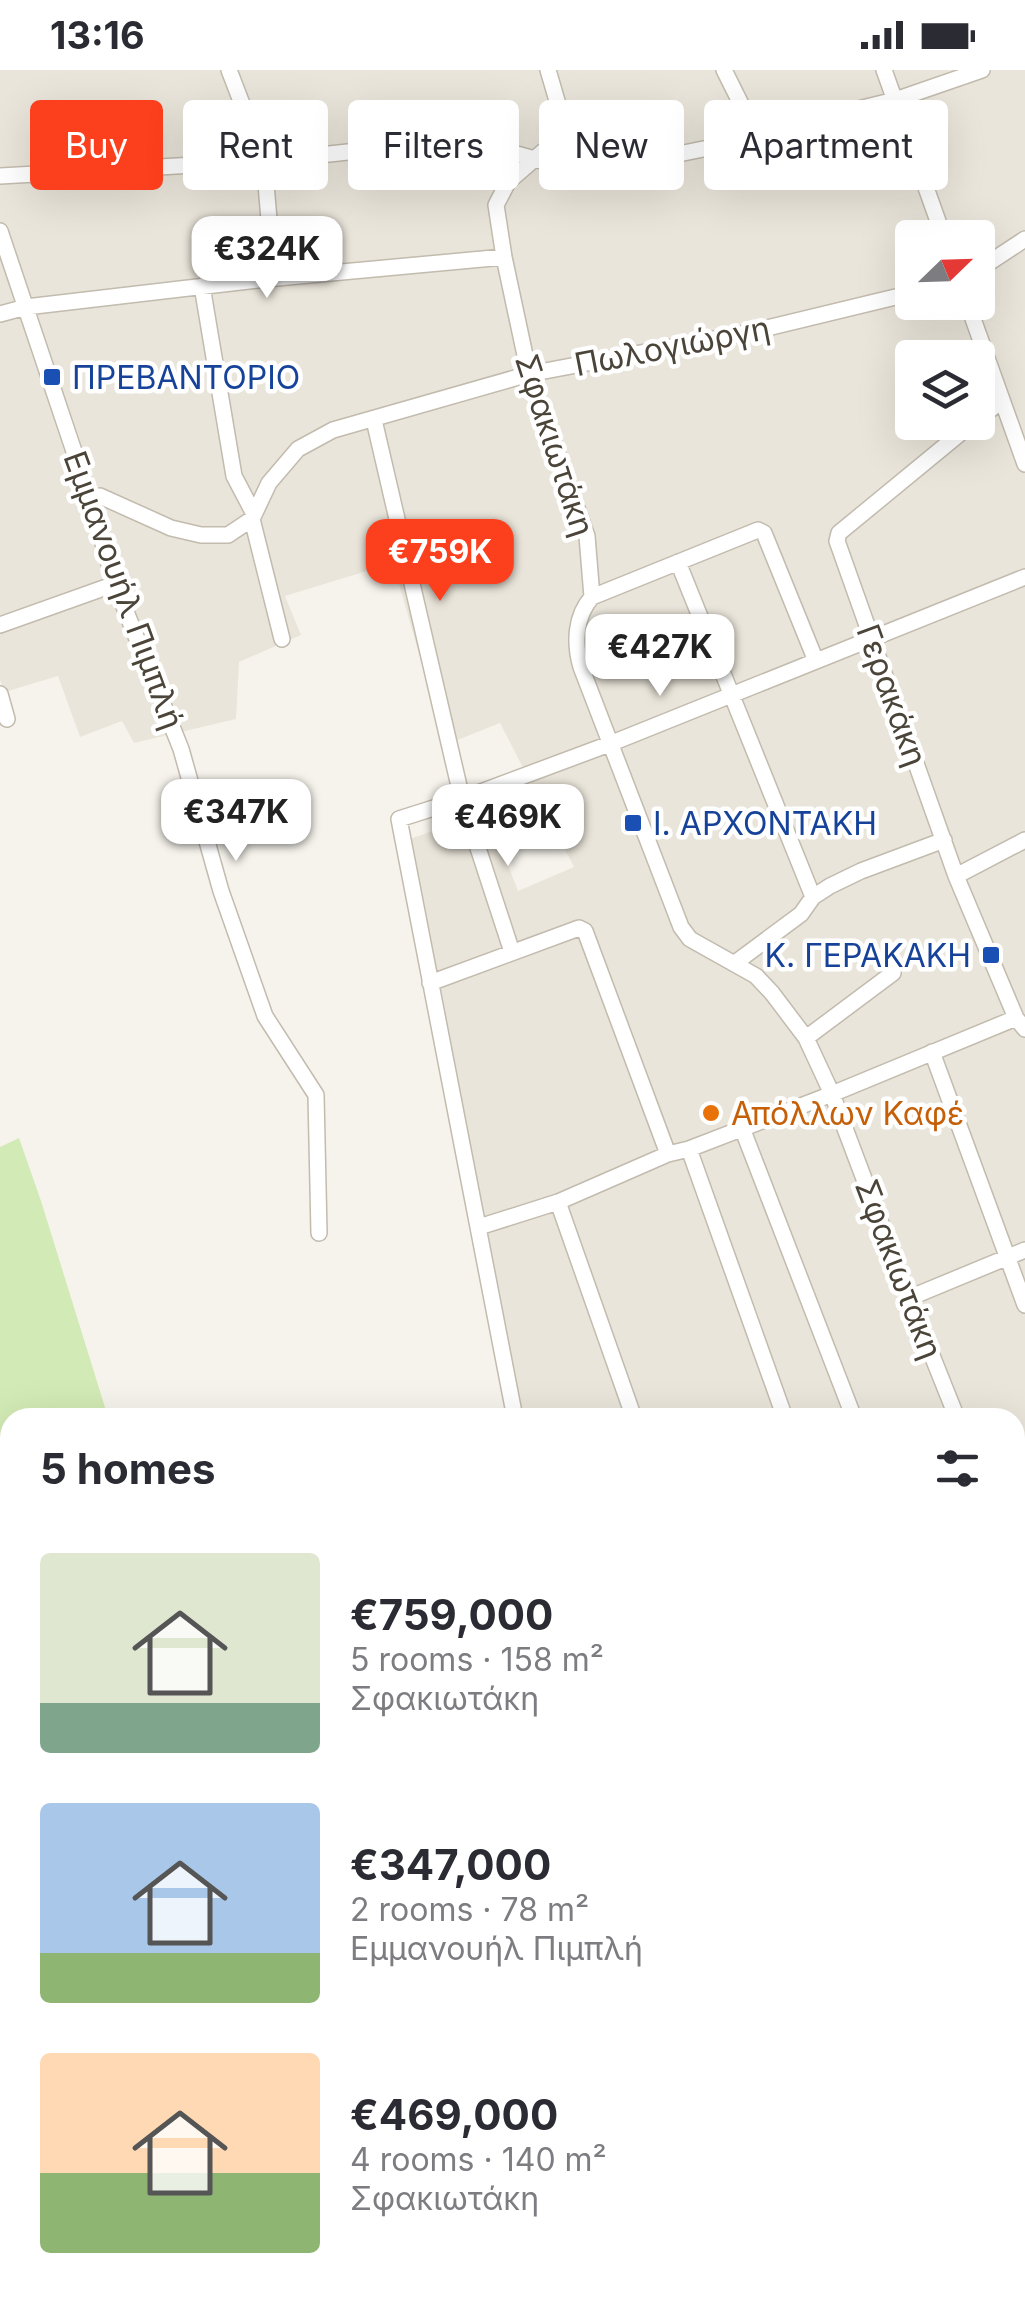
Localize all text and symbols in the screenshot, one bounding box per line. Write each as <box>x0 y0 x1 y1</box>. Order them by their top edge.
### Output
text: 13:16 <box>50 12 145 58</box>
chip: Buy <box>30 100 163 190</box>
chip: Rent <box>183 100 328 190</box>
chip: Filters <box>348 100 519 190</box>
chip: New <box>539 100 684 190</box>
chip: Apartment <box>704 100 948 190</box>
pin: €324K <box>197 216 337 301</box>
north arrow <box>895 220 995 320</box>
map controls <box>895 220 995 440</box>
text: €324K <box>214 229 320 268</box>
street label: Πωλογιώργη <box>571 308 773 384</box>
button: layers <box>895 340 995 440</box>
street label: Σφακιωτάκη <box>507 349 603 541</box>
place label: ΠΡΕΒΑΝΤΟΡΙΟ <box>72 358 300 397</box>
marker: ΠΡΕΒΑΝΤΟΡΙΟ <box>41 366 63 388</box>
street label: Εµµανουήλ Πιµπλή <box>56 446 192 734</box>
pin: €759K <box>370 519 510 604</box>
text: €759K <box>388 532 492 571</box>
pin: €427K <box>590 614 730 699</box>
street label: Γερακάκη <box>848 619 936 771</box>
text: €427K <box>607 627 713 666</box>
pin: €347K <box>166 779 306 864</box>
pin: €469K <box>438 784 578 869</box>
text: €347K <box>183 792 289 831</box>
text: €469K <box>454 797 562 836</box>
place label: Ι. ΑΡΧΟΝΤΑΚΗ <box>653 804 877 843</box>
marker: Ι. ΑΡΧΟΝΤΑΚΗ <box>622 812 644 834</box>
place label: Κ. ΓΕΡΑΚΑΚΗ <box>765 936 971 975</box>
marker: Κ. ΓΕΡΑΚΑΚΗ <box>980 944 1002 966</box>
place label: Απόλλων Καφέ <box>731 1094 964 1133</box>
marker: Απόλλων Καφέ <box>700 1102 722 1124</box>
street label: Σφακιωτάκη <box>847 1174 951 1364</box>
icon: filters <box>930 1441 985 1496</box>
text: 5 homes <box>40 1443 216 1494</box>
text: €759,000 <box>350 1589 553 1640</box>
icon: home <box>120 1593 240 1713</box>
text: 5 rooms · 158 m² <box>350 1640 604 1679</box>
text: Σφακιωτάκη <box>350 1679 539 1718</box>
text: €347,000 <box>350 1839 551 1890</box>
icon: home <box>120 1843 240 1963</box>
text: 2 rooms · 78 m² <box>350 1890 589 1929</box>
text: Εµµανουήλ Πιµπλή <box>350 1929 643 1968</box>
text: €469,000 <box>350 2089 558 2140</box>
icon: home <box>120 2093 240 2213</box>
text: 4 rooms · 140 m² <box>350 2140 607 2179</box>
text: Σφακιωτάκη <box>350 2179 539 2218</box>

